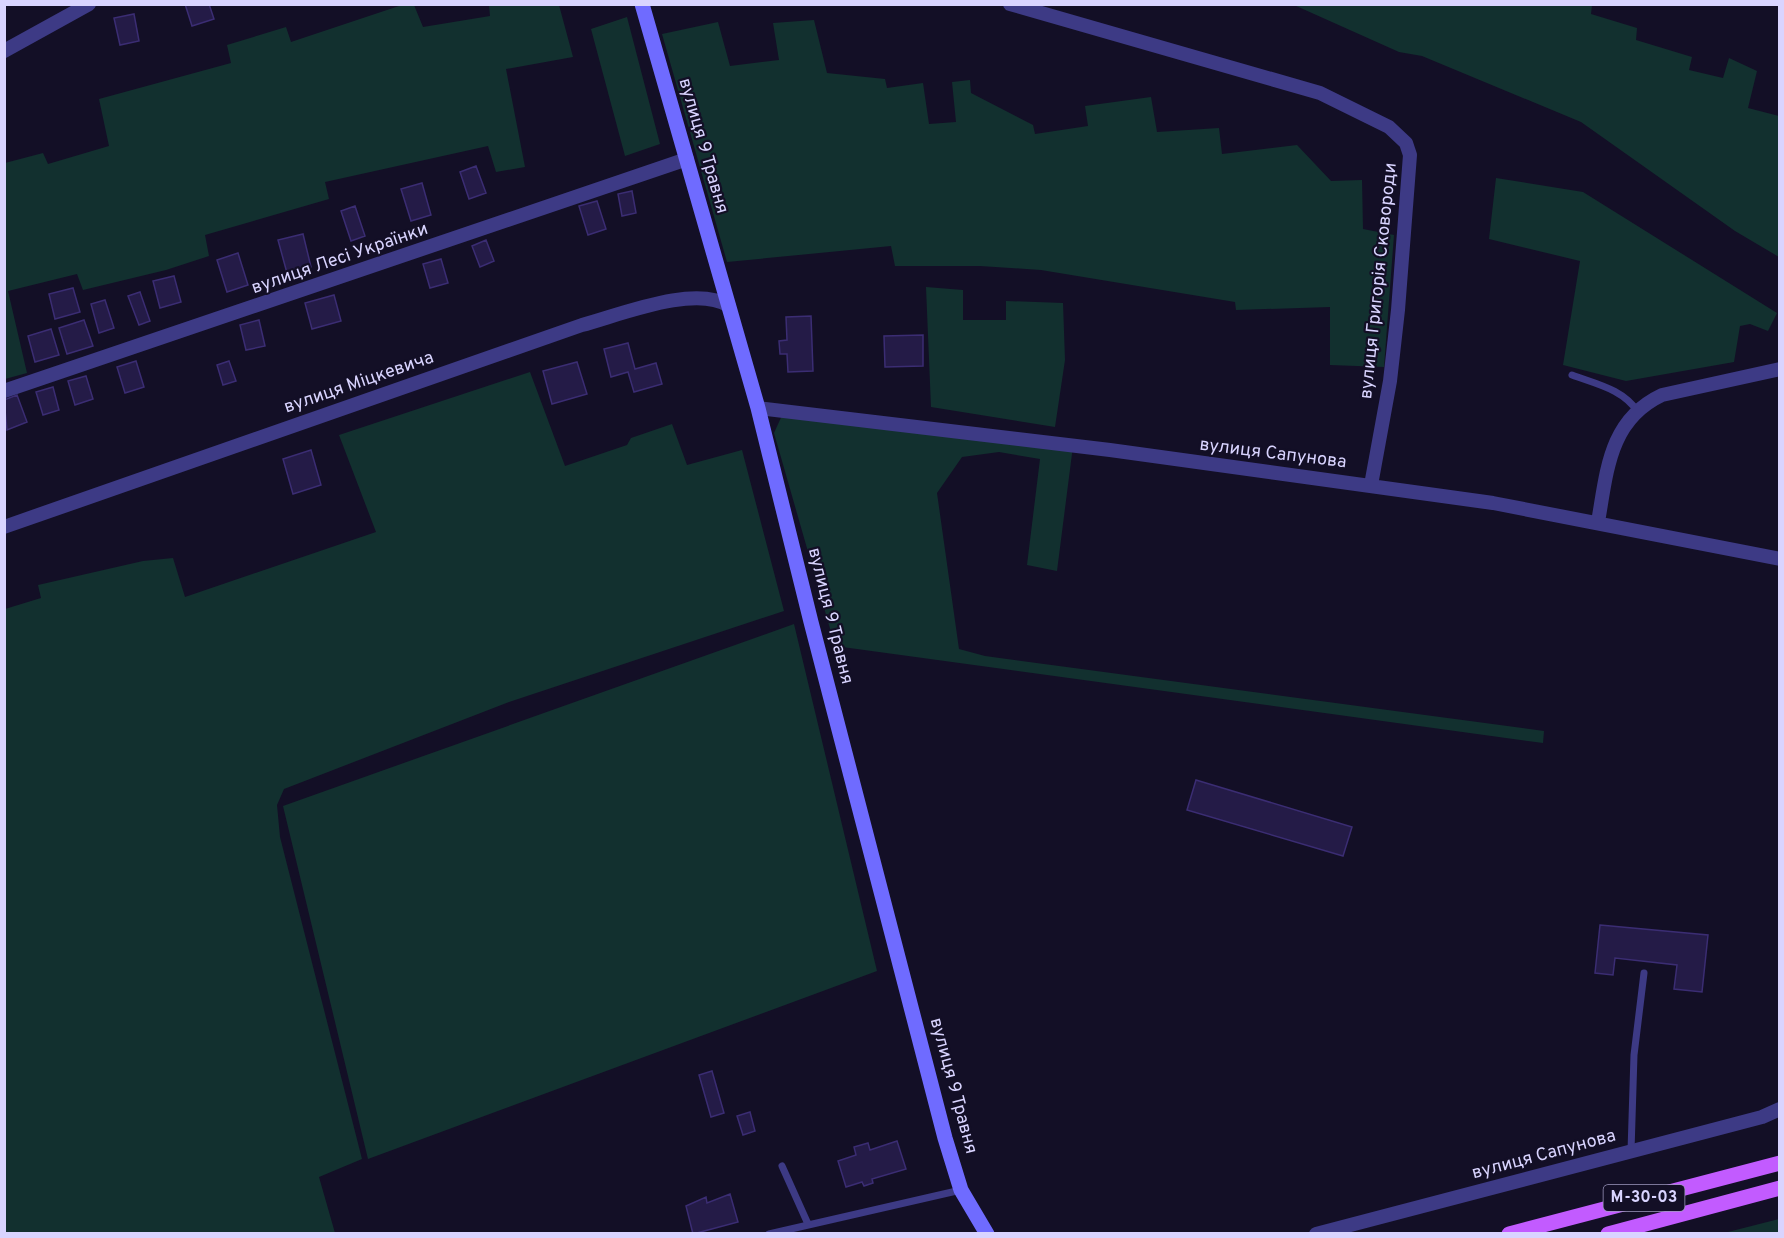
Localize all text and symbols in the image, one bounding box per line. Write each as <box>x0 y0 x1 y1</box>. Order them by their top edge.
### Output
street label: вулиця 9 Травня <box>673 76 733 216</box>
street label: вулиця Григорія Сковороди <box>1355 162 1403 400</box>
street label: вулиця Лесі Українки <box>249 218 431 300</box>
street label: вулиця Міцкевича <box>281 347 437 419</box>
street label: вулиця Сапунова <box>1198 434 1348 474</box>
street label: вулиця 9 Травня <box>802 545 858 687</box>
street label: вулиця 9 Травня <box>924 1015 982 1157</box>
street label: вулиця Сапунова <box>1469 1125 1619 1185</box>
road number: М-30-03 <box>1604 1185 1684 1211</box>

